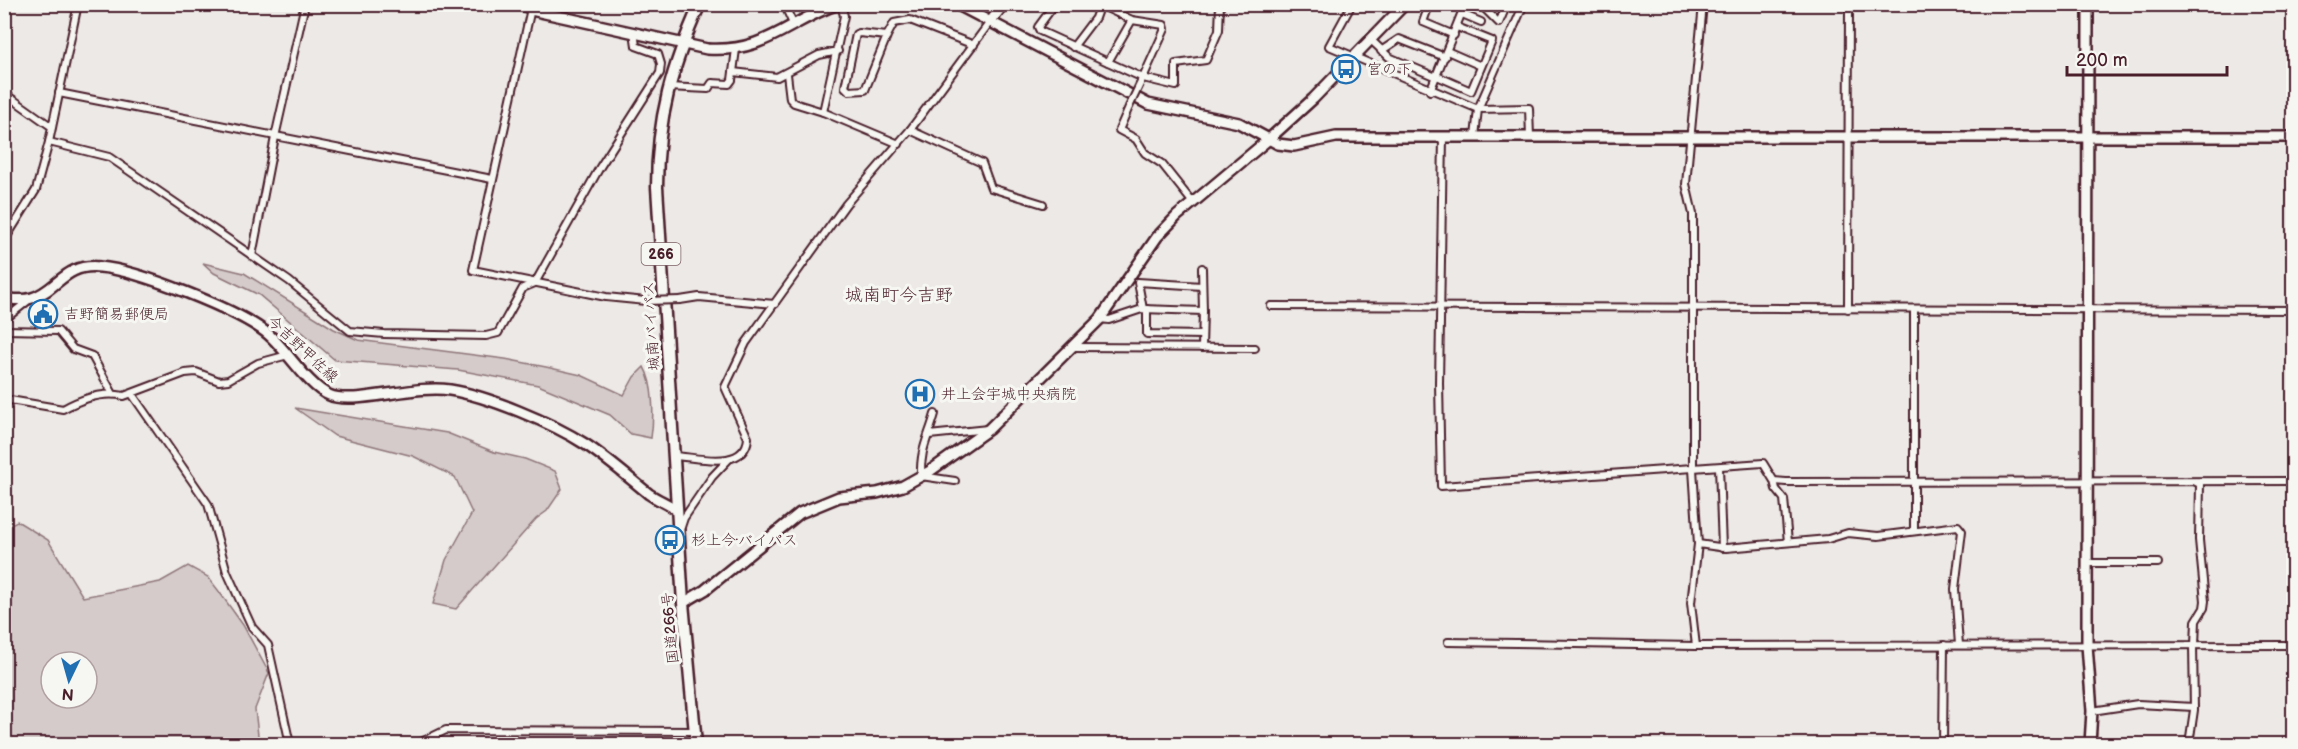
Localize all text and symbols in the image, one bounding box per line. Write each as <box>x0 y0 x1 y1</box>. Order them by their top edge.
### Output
scale bar <box>2067 39 2228 77</box>
text: 200 m <box>2076 50 2128 71</box>
bus stop icon: 宮の下 <box>1330 53 1362 85</box>
place label: 宮の下 <box>1367 60 1412 79</box>
road number: 266 <box>642 243 680 265</box>
street label: 城南バイパス <box>639 281 664 371</box>
district label: 城南町今吉野 <box>845 285 953 306</box>
public building icon: 吉野簡易郵便局 <box>27 298 59 330</box>
place label: 吉野簡易郵便局 <box>64 305 169 324</box>
street label: 今吉野甲佐線 <box>263 312 342 387</box>
hospital icon: 井上会宇城中央病院 <box>904 378 936 410</box>
place label: 井上会宇城中央病院 <box>941 385 1076 404</box>
bus stop icon: 杉上今·バイパス <box>654 524 686 556</box>
place label: 杉上今·バイパス <box>691 531 797 550</box>
street label: 国道266号 <box>658 591 683 665</box>
north arrow <box>39 650 99 710</box>
text: N <box>61 683 75 703</box>

